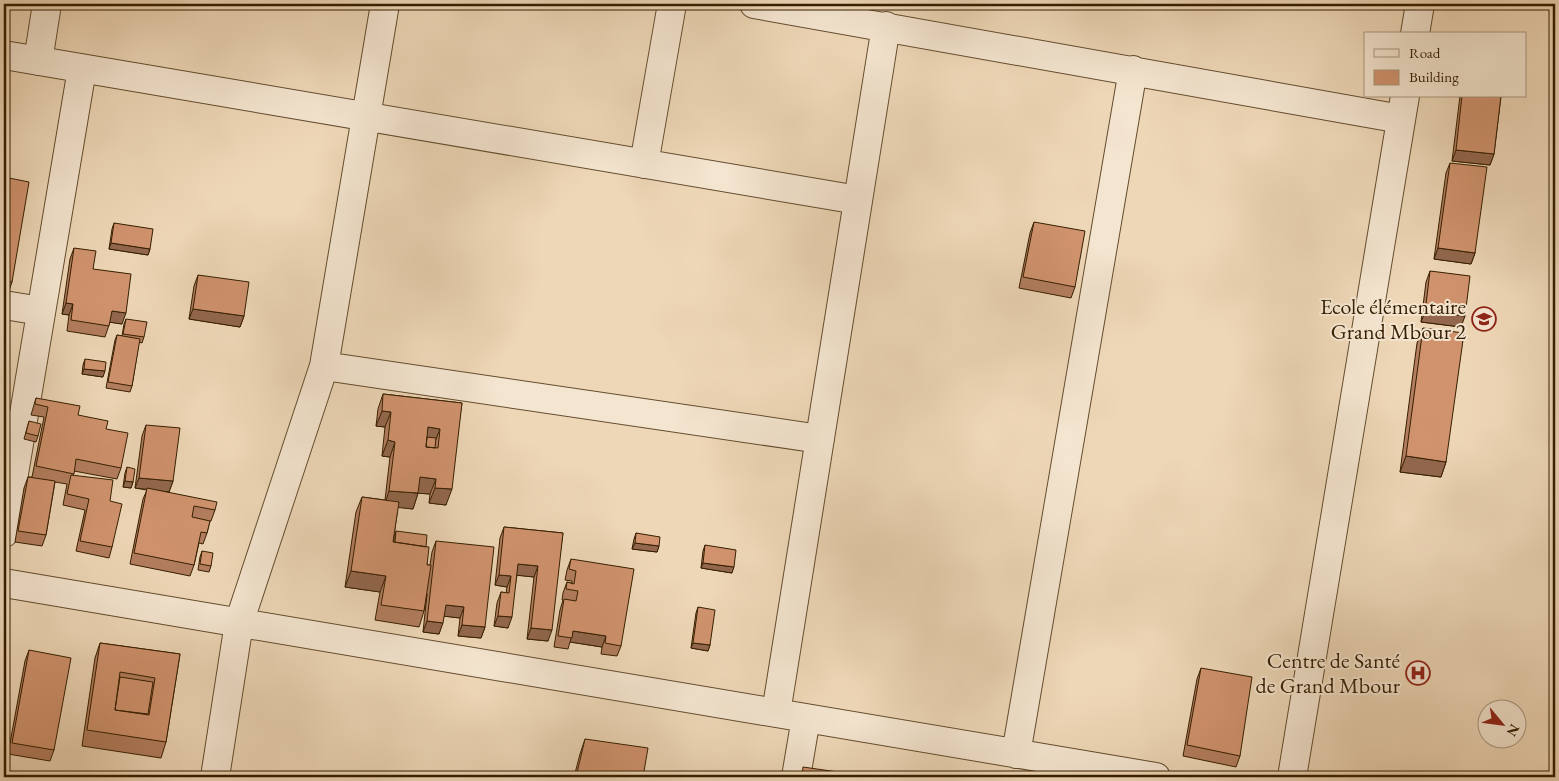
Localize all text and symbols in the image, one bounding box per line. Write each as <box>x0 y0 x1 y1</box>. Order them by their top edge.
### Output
legend <box>1364 32 1526 98</box>
text: Road <box>1409 43 1441 62</box>
text: Building <box>1409 67 1459 86</box>
place label: Ecole élémentaire Grand Mbour 2 <box>1320 292 1466 346</box>
school or university icon: Ecole élémentaire Grand Mbour 2 <box>1471 306 1497 332</box>
place label: Centre de Santé de Grand Mbour <box>1256 646 1401 700</box>
hospital icon: Centre de Santé de Grand Mbour <box>1405 660 1431 686</box>
north arrow <box>1476 698 1526 748</box>
text: N <box>1502 721 1524 740</box>

